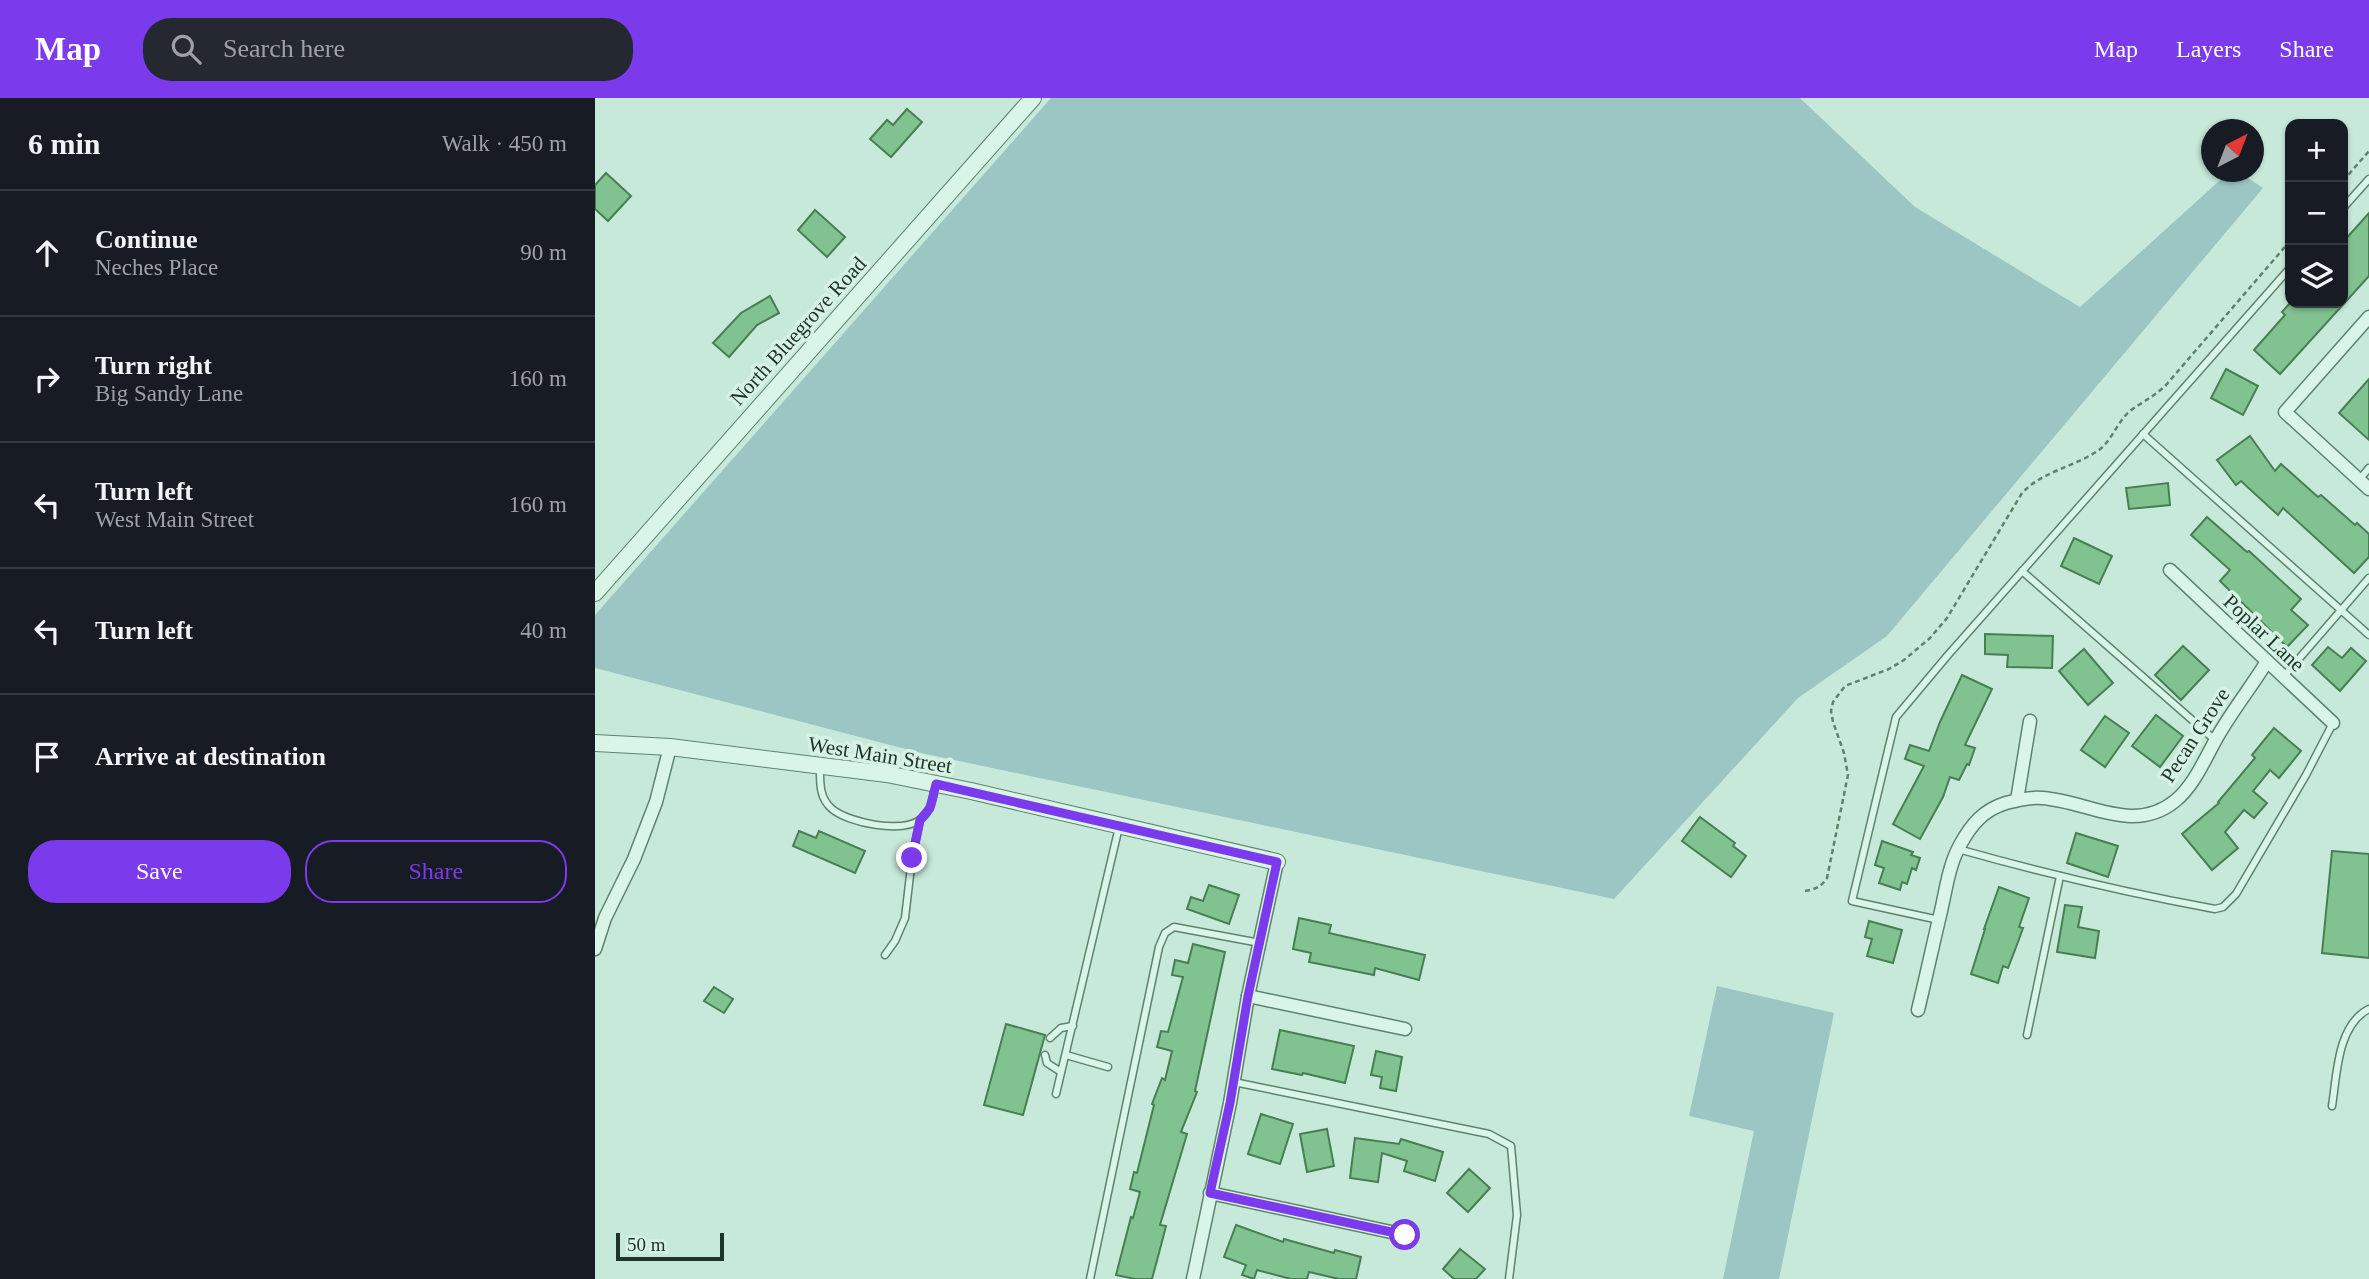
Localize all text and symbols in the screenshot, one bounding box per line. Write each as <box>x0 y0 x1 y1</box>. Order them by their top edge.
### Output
search box <box>143 18 633 81</box>
icon: search <box>167 30 205 68</box>
text: Map <box>35 31 101 67</box>
text: Search here <box>223 34 345 63</box>
text: Map <box>2094 36 2138 62</box>
text: Layers <box>2176 36 2241 62</box>
text: Share <box>2279 36 2334 62</box>
north arrow <box>2201 119 2264 182</box>
map controls <box>2285 119 2348 308</box>
button: + <box>2285 119 2348 182</box>
text: 6 min <box>28 127 101 160</box>
text: Walk · 450 m <box>442 131 567 156</box>
button: − <box>2285 182 2348 245</box>
text: Continue <box>95 225 198 254</box>
icon: ahead <box>28 234 66 272</box>
text: 90 m <box>520 240 567 265</box>
button: layers <box>2285 245 2348 308</box>
street label: North Bluegrove Road <box>725 252 871 410</box>
text: Neches Place <box>95 255 218 280</box>
text: Turn right <box>95 351 212 380</box>
icon: right <box>28 360 66 398</box>
text: 160 m <box>509 366 567 391</box>
text: Big Sandy Lane <box>95 381 243 406</box>
text: Turn left <box>95 477 193 506</box>
icon: left <box>28 486 66 524</box>
text: 160 m <box>509 492 567 517</box>
text: West Main Street <box>95 507 254 532</box>
street label: Poplar Lane <box>2218 589 2310 677</box>
icon: left <box>28 612 66 650</box>
text: Turn left <box>95 616 193 645</box>
text: 40 m <box>520 618 567 643</box>
street label: Pecan Grove <box>2156 683 2234 787</box>
street label: West Main Street <box>806 732 954 778</box>
icon: arrive <box>28 738 66 776</box>
text: Arrive at destination <box>95 742 326 771</box>
button: Save <box>28 840 291 903</box>
button: Share <box>305 840 567 903</box>
route end <box>896 842 927 873</box>
route start <box>1389 1219 1420 1250</box>
scale bar <box>616 1230 725 1262</box>
text: 50 m <box>627 1234 666 1255</box>

